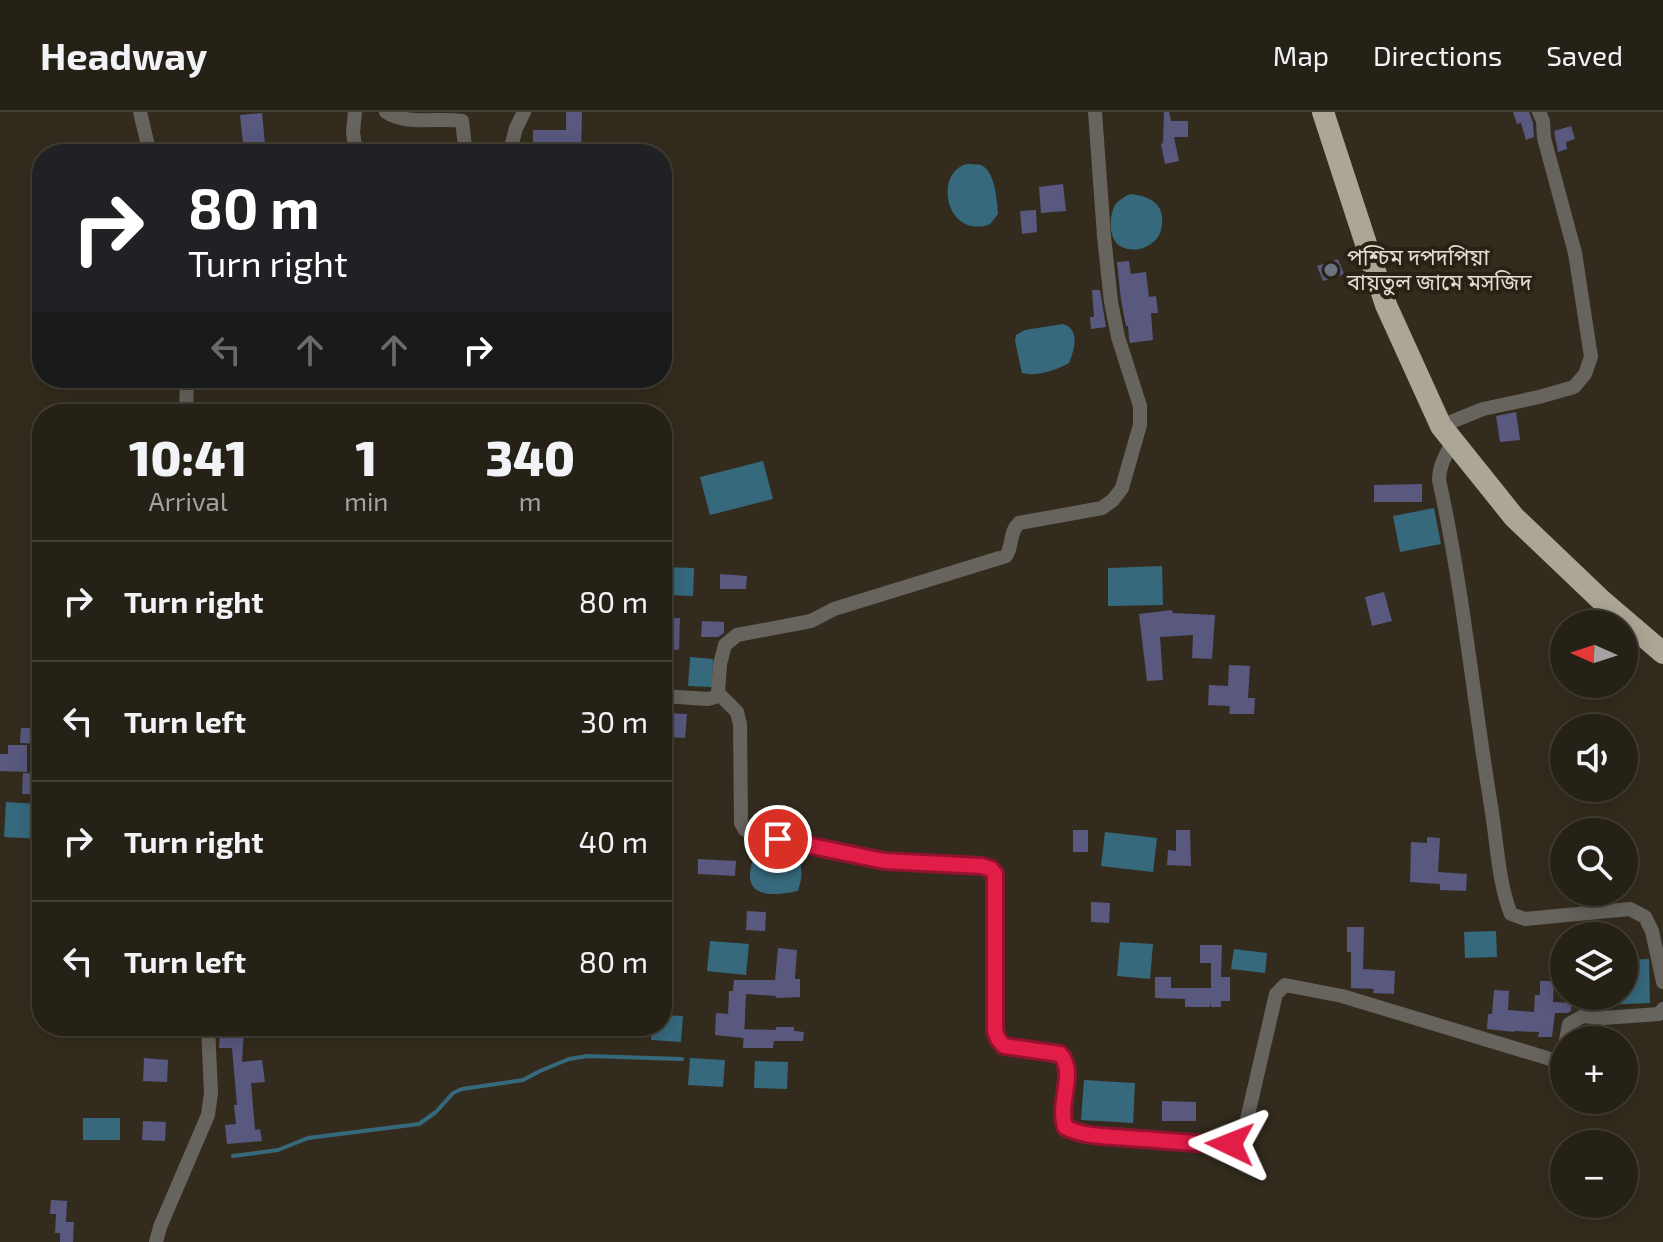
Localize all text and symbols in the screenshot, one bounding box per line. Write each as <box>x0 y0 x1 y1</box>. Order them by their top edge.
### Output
text: Headway <box>40 32 207 78</box>
text: Map <box>1273 38 1329 72</box>
text: Directions <box>1373 38 1502 72</box>
text: Saved <box>1546 38 1623 72</box>
text: 80 m <box>188 173 320 240</box>
icon: right <box>56 176 160 280</box>
text: Turn right <box>188 241 348 284</box>
place label: পশ্চিম দপদপিয়া বায়তুল জামে মসজিদ <box>1346 243 1532 296</box>
marker: পশ্চিম দপদপিয়া বায়তুল জামে মসজিদ <box>1322 261 1340 279</box>
icon: left <box>204 328 248 372</box>
icon: ahead <box>288 328 332 372</box>
icon: ahead <box>372 328 416 372</box>
icon: right <box>456 328 500 372</box>
text: 10:41 <box>129 428 247 486</box>
text: 1 <box>355 428 377 486</box>
text: 340 <box>485 428 575 486</box>
text: Arrival <box>149 485 228 516</box>
text: min <box>344 485 388 516</box>
text: m <box>519 485 542 516</box>
icon: right <box>56 579 100 623</box>
text: Turn right <box>124 583 264 619</box>
text: 80 m <box>579 583 648 619</box>
north arrow <box>1550 610 1638 698</box>
map controls <box>1550 610 1638 1218</box>
icon: left <box>56 699 100 743</box>
text: Turn left <box>124 703 246 739</box>
text: 30 m <box>580 703 648 739</box>
button: sound <box>1550 714 1638 802</box>
pin <box>744 805 812 873</box>
icon: arrive <box>756 817 800 861</box>
button: search <box>1550 818 1638 906</box>
icon: right <box>56 819 100 863</box>
text: Turn right <box>124 823 264 859</box>
text: 40 m <box>578 823 648 859</box>
button: layers <box>1550 922 1638 1010</box>
icon: left <box>56 939 100 983</box>
text: Turn left <box>124 943 246 979</box>
text: 80 m <box>579 943 648 979</box>
button: + <box>1550 1026 1638 1114</box>
position arrow <box>1188 1102 1272 1186</box>
button: − <box>1550 1130 1638 1218</box>

